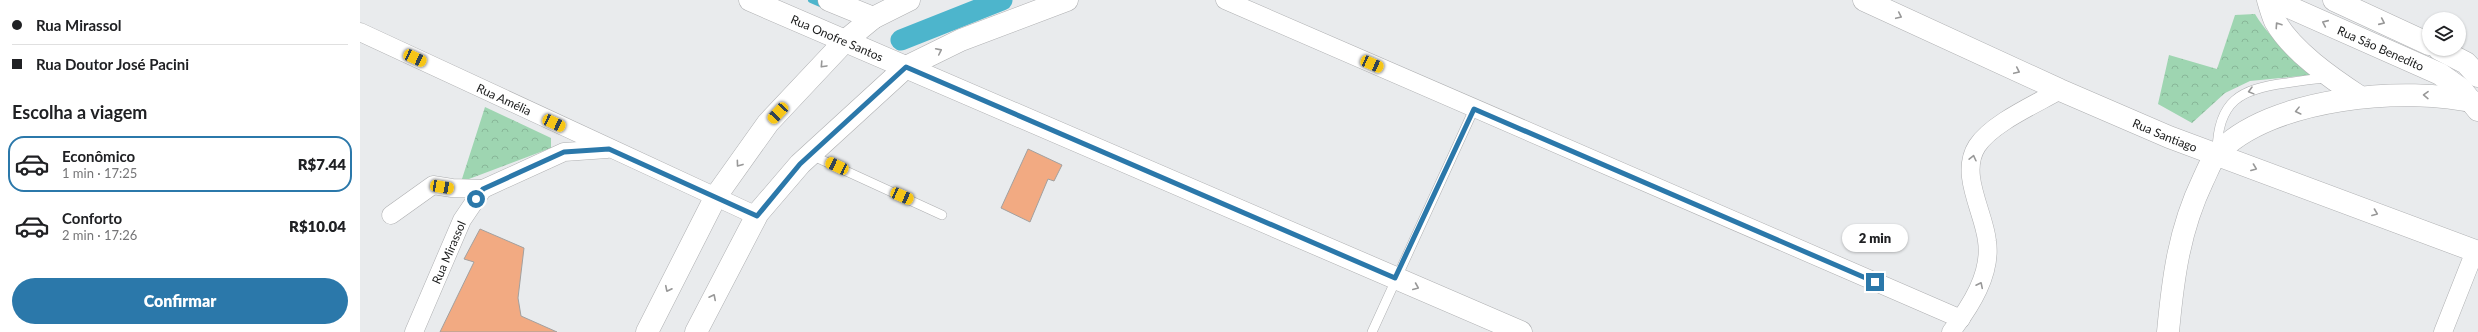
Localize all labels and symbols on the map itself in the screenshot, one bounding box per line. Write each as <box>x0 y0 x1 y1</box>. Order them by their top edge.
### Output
street label: Rua Onofre Santos <box>789 11 886 64</box>
one-way arrow <box>1895 11 1902 19</box>
one-way arrow <box>2378 17 2385 25</box>
one-way arrow <box>2321 19 2328 27</box>
street label: Rua São Benedito <box>2335 22 2427 74</box>
one-way arrow <box>2276 23 2283 30</box>
car <box>402 47 428 69</box>
one-way arrow <box>935 48 942 56</box>
car <box>1359 54 1385 74</box>
one-way arrow <box>820 60 828 68</box>
one-way arrow <box>2013 66 2021 74</box>
street label: Rua Amélia <box>474 80 534 118</box>
one-way arrow <box>2248 86 2255 94</box>
one-way arrow <box>2423 91 2429 99</box>
car <box>765 100 791 126</box>
one-way arrow <box>2294 107 2301 115</box>
car <box>541 112 567 134</box>
street label: Rua Santiago <box>2131 115 2200 154</box>
car <box>824 155 850 177</box>
one-way arrow <box>1968 155 1976 162</box>
one-way arrow <box>737 159 744 166</box>
one-way arrow <box>2250 163 2257 171</box>
car <box>429 179 455 195</box>
car <box>889 186 915 206</box>
route start <box>467 190 485 208</box>
one-way arrow <box>2372 209 2379 217</box>
street label: Rua Mirassol <box>428 218 468 286</box>
callout: 2 min <box>1842 224 1908 252</box>
route end <box>1866 273 1884 291</box>
one-way arrow <box>1412 282 1419 290</box>
one-way arrow <box>1975 282 1983 289</box>
one-way arrow <box>665 285 673 292</box>
one-way arrow <box>708 294 716 301</box>

